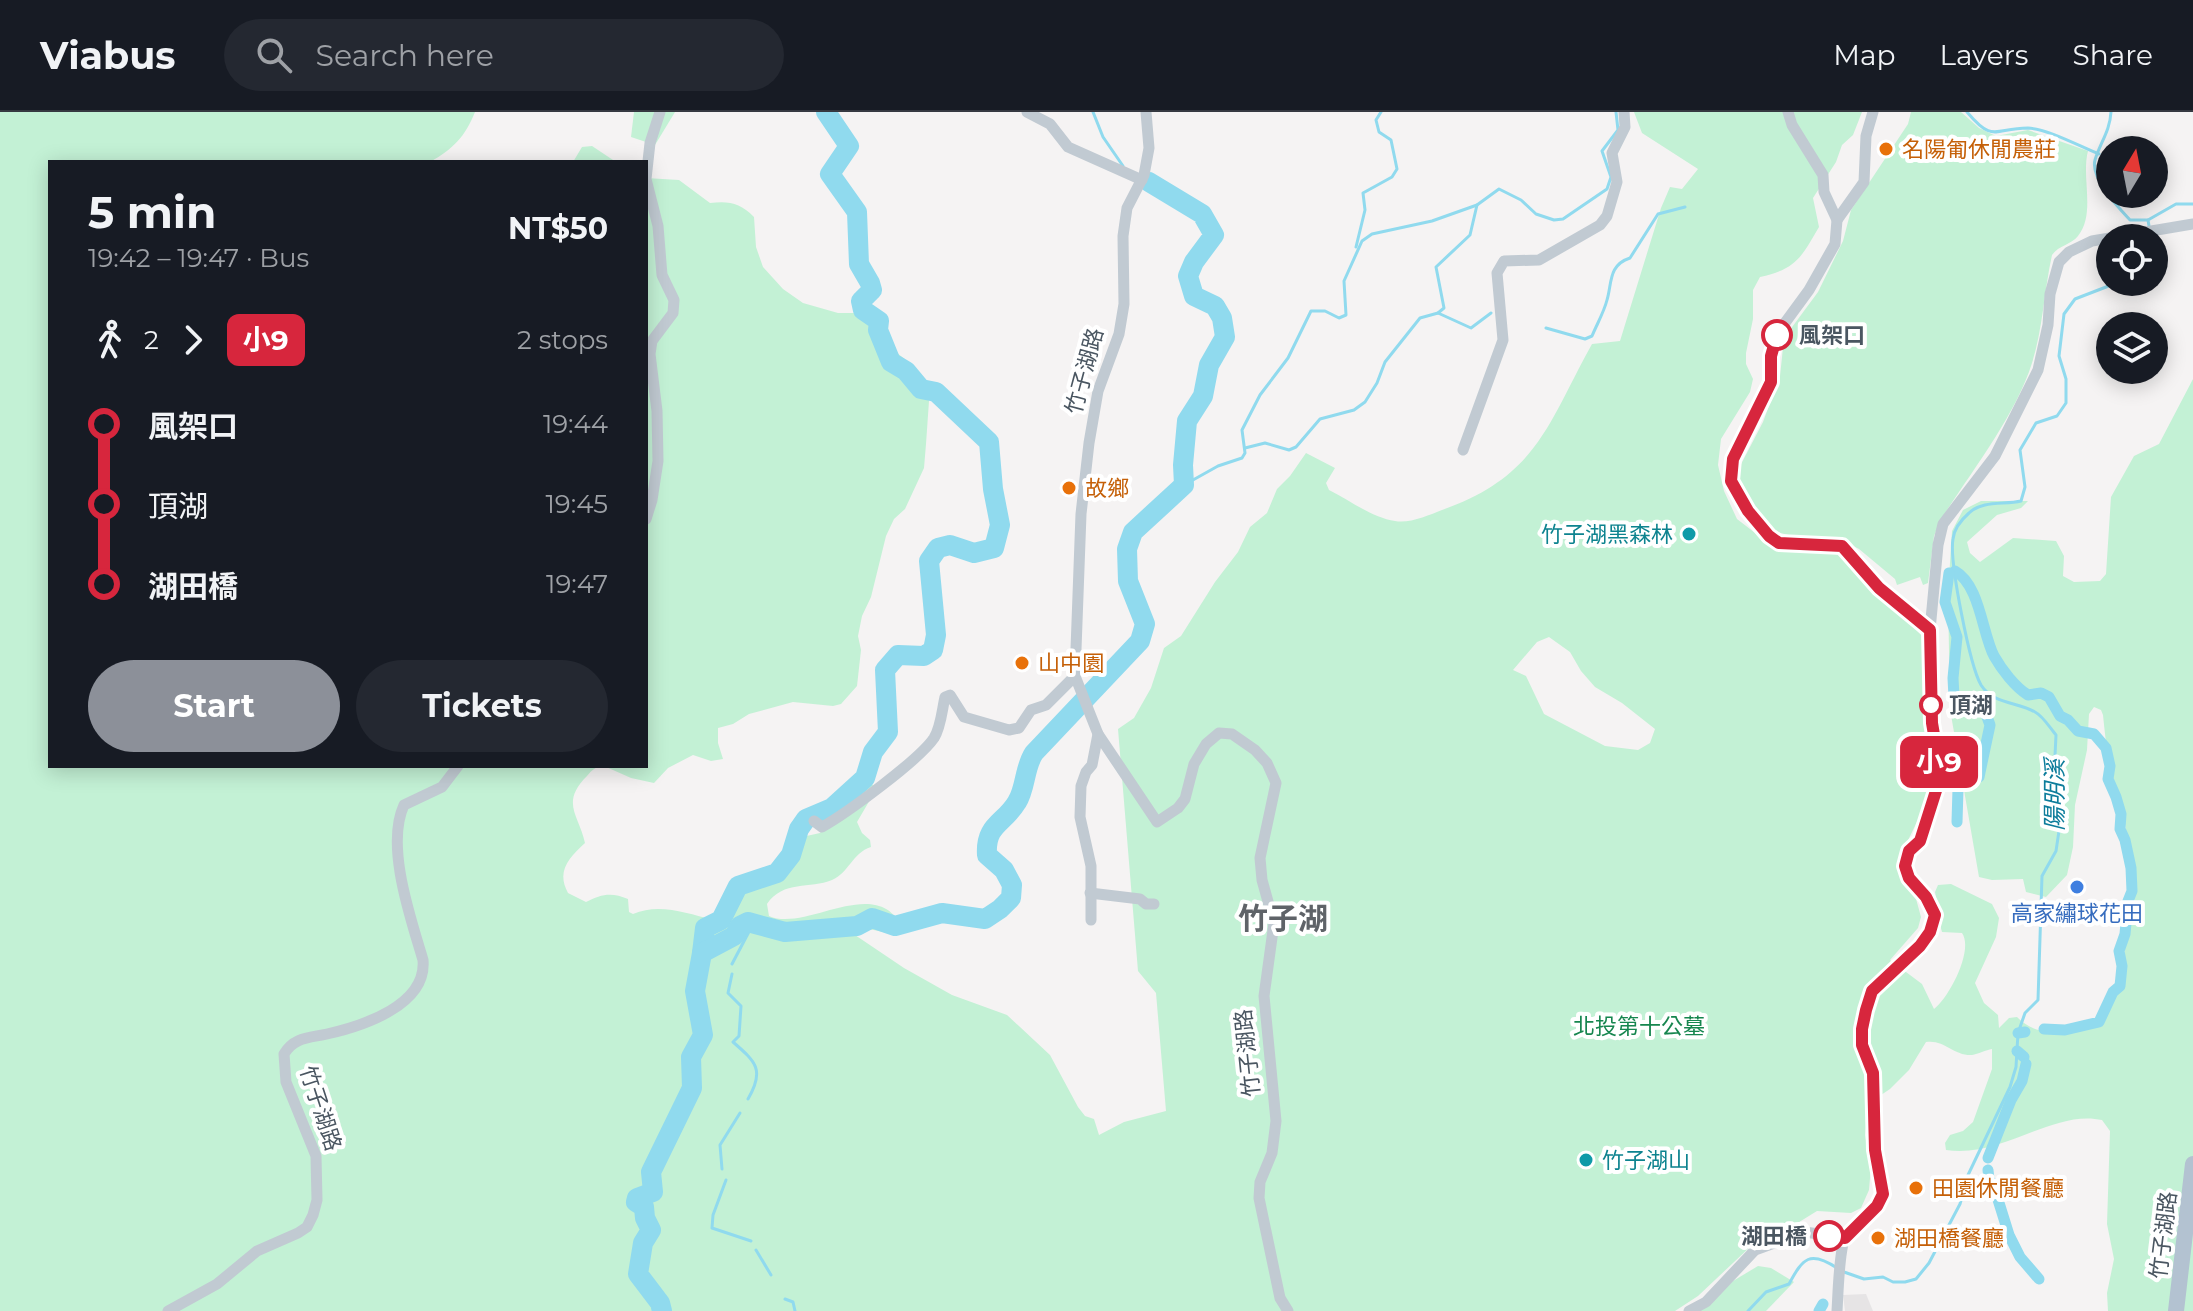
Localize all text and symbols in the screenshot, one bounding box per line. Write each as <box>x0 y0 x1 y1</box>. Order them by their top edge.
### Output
search box <box>224 19 784 91</box>
text: Viabus <box>40 32 176 79</box>
icon: search <box>252 33 296 77</box>
text: Search here <box>316 37 494 74</box>
text: Map <box>1833 38 1896 72</box>
text: Layers <box>1940 38 2029 72</box>
text: Share <box>2073 38 2153 72</box>
place label: 名陽匍休閒農莊 <box>1902 136 2056 163</box>
north arrow <box>2096 136 2168 208</box>
map controls <box>2096 136 2168 384</box>
marker: 名陽匍休閒農莊 <box>1877 140 1895 158</box>
text: 5 min <box>88 185 216 239</box>
text: NT$50 <box>508 210 608 247</box>
button: locate <box>2096 224 2168 296</box>
text: 19:42 – 19:47 · Bus <box>88 242 309 274</box>
button: layers <box>2096 312 2168 384</box>
icon: walk <box>88 318 132 362</box>
icon: forward <box>171 318 215 362</box>
marker: 風架口 <box>1762 320 1792 350</box>
place label: 風架口 <box>1799 322 1865 349</box>
text: 小9 <box>243 323 289 357</box>
text: 2 <box>144 324 159 356</box>
text: 2 stops <box>517 324 608 356</box>
street label: 竹子湖路 <box>1060 325 1109 417</box>
text: 風架口 <box>148 408 238 445</box>
text: 19:44 <box>543 408 608 440</box>
place label: 故鄉 <box>1085 475 1129 502</box>
marker: 故鄉 <box>1060 479 1078 497</box>
text: 頂湖 <box>148 488 208 525</box>
text: 19:45 <box>545 488 608 520</box>
place label: 竹子湖黑森林 <box>1541 521 1673 548</box>
marker: 竹子湖黑森林 <box>1680 525 1698 543</box>
text: 湖田橋 <box>148 568 238 605</box>
text: 19:47 <box>546 568 608 600</box>
place label: 山中園 <box>1038 650 1104 677</box>
marker: 山中園 <box>1013 654 1031 672</box>
button: Start <box>88 660 340 752</box>
button: Tickets <box>356 660 608 752</box>
place label: 頂湖 <box>1949 692 1993 719</box>
marker: 頂湖 <box>1920 694 1942 716</box>
line badge: 小9 <box>1903 736 1975 788</box>
text: 小9 <box>1916 745 1962 779</box>
water label: 陽明溪 <box>2040 756 2069 831</box>
marker: 高家繡球花田 <box>2068 878 2086 896</box>
district label: 竹子湖 <box>1238 900 1328 937</box>
place label: 高家繡球花田 <box>2011 900 2143 927</box>
street label: 竹子湖路 <box>1229 1008 1266 1098</box>
park label: 北投第十公墓 <box>1573 1013 1705 1040</box>
street label: 竹子湖路 <box>294 1062 347 1154</box>
place label: 竹子湖山 <box>1602 1147 1690 1174</box>
marker: 竹子湖山 <box>1577 1151 1595 1169</box>
place label: 田園休閒餐廳 <box>1932 1175 2064 1202</box>
marker: 田園休閒餐廳 <box>1907 1179 1925 1197</box>
street label: 竹子湖路 <box>2145 1190 2182 1280</box>
marker: 湖田橋 <box>1814 1221 1844 1251</box>
place label: 湖田橋 <box>1741 1223 1807 1250</box>
place label: 湖田橋餐廳 <box>1894 1225 2004 1252</box>
marker: 湖田橋餐廳 <box>1869 1229 1887 1247</box>

